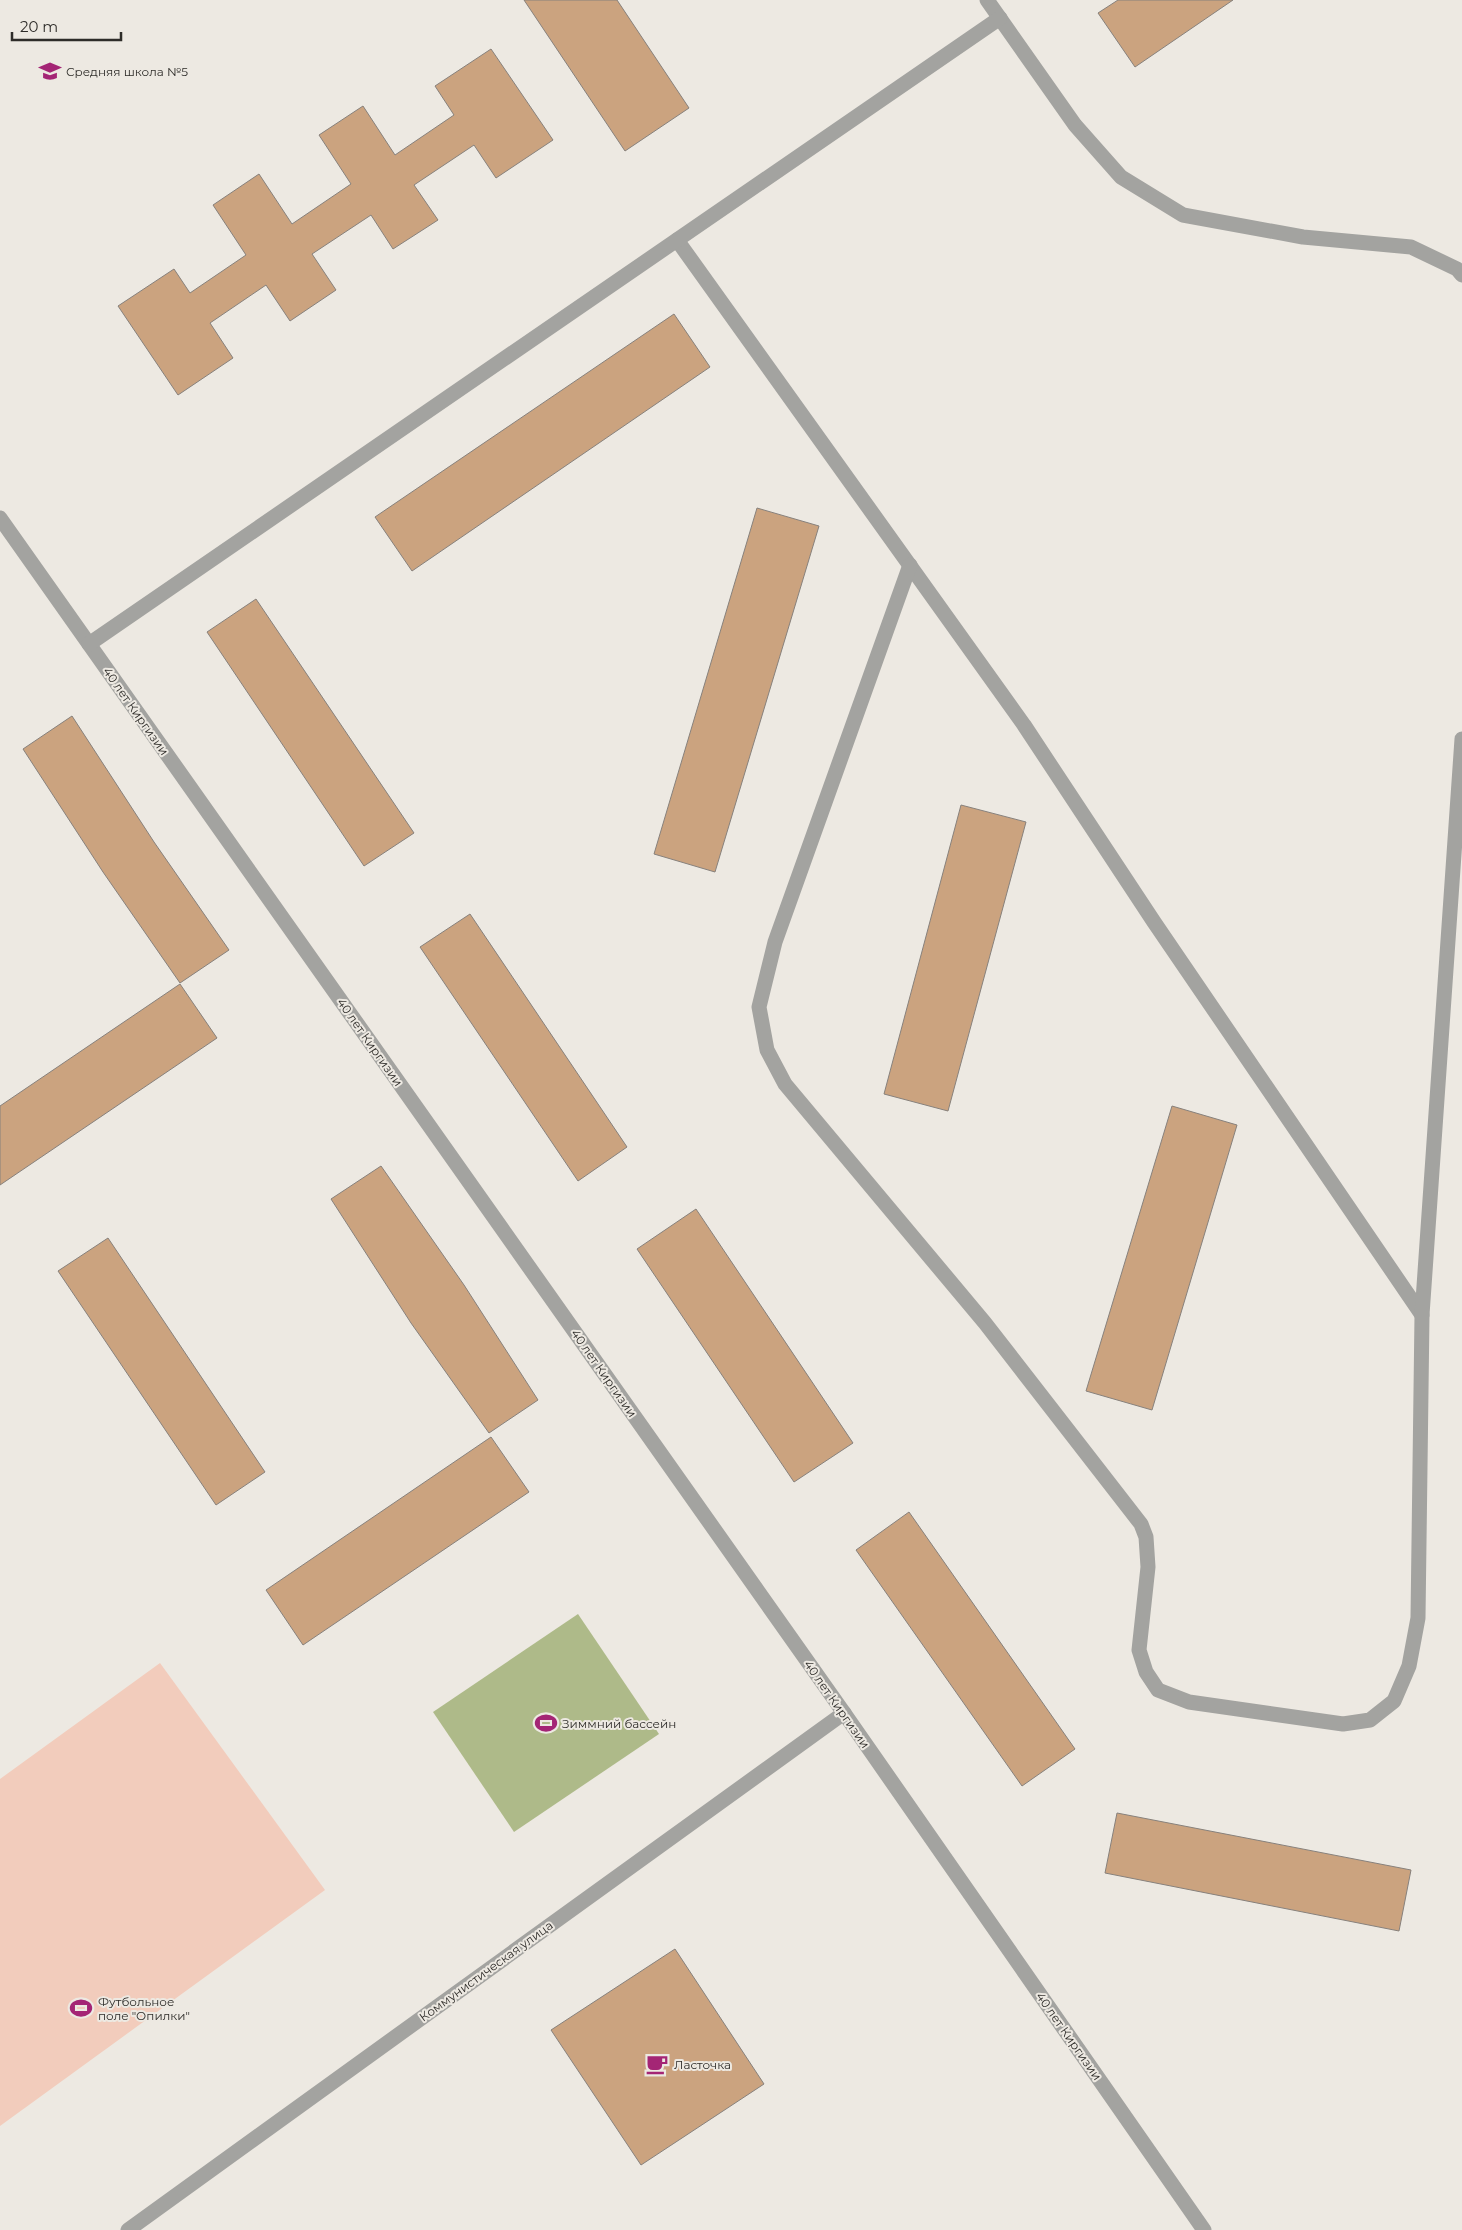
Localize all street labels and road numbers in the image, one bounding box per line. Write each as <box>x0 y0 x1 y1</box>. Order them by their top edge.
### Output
street label: 40 лет Киргизии <box>100 664 172 758</box>
street label: 40 лет Киргизии <box>334 995 406 1089</box>
street label: 40 лет Киргизии <box>568 1326 640 1420</box>
street label: 40 лет Киргизии <box>801 1657 873 1751</box>
street label: Коммунистическая улица <box>416 1918 556 2024</box>
street label: 40 лет Киргизии <box>1033 1989 1105 2083</box>

